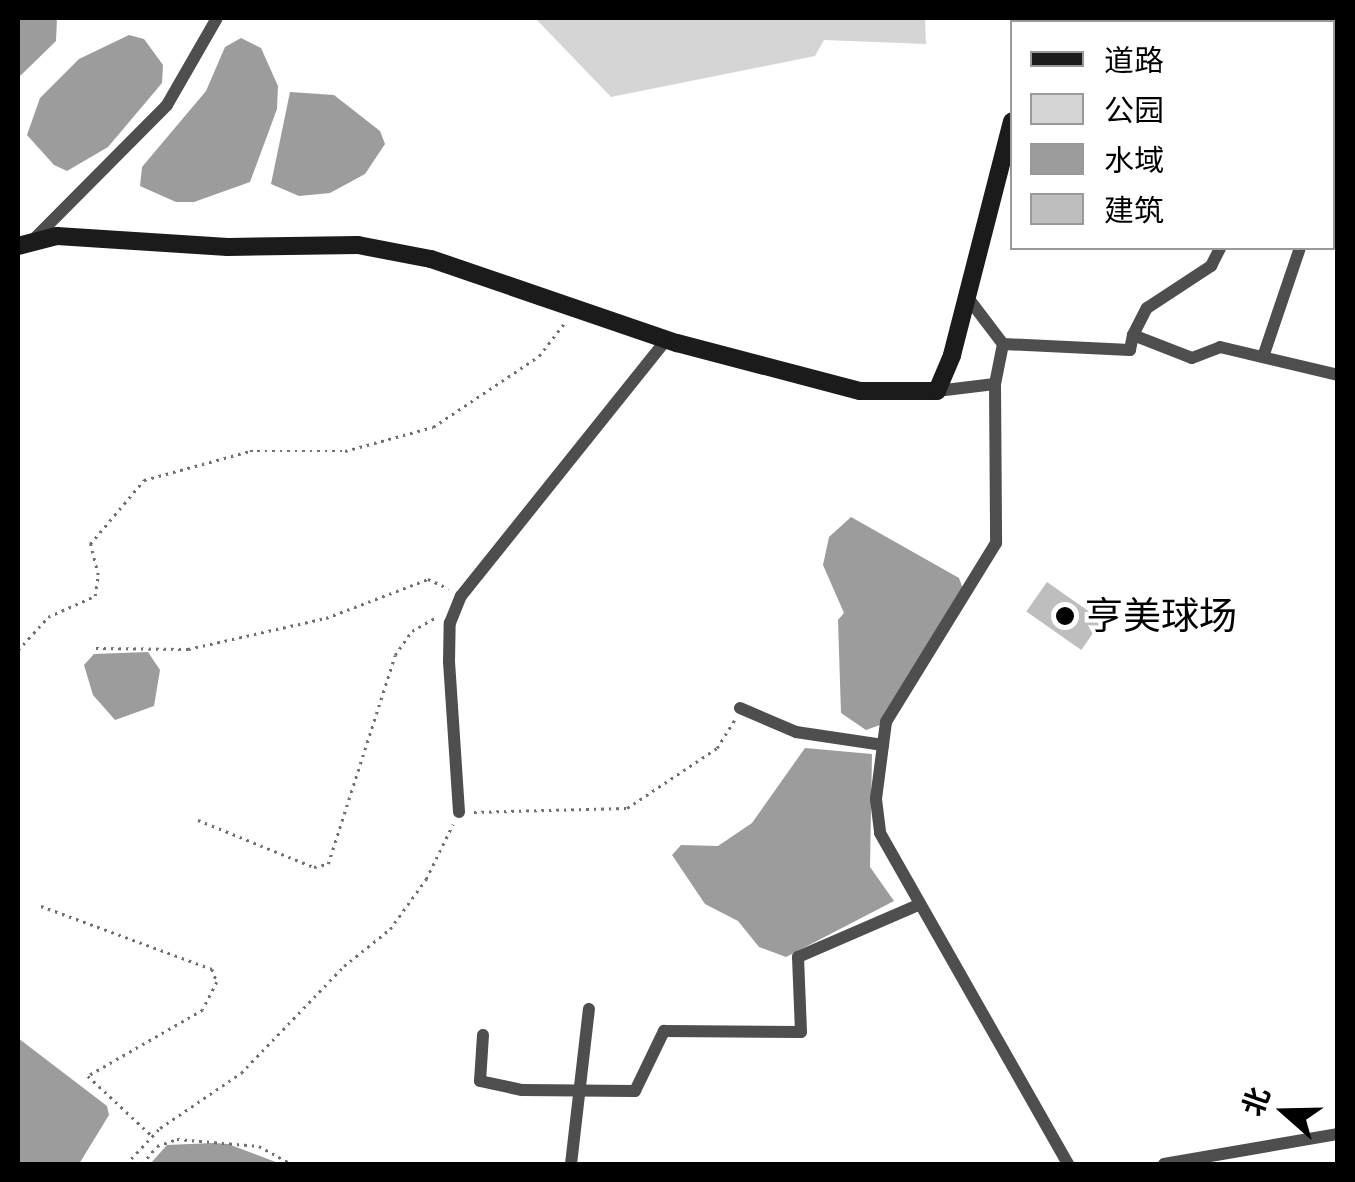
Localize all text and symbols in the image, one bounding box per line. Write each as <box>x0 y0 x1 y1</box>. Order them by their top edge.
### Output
legend <box>1010 20 1335 250</box>
text: 道路 <box>1104 39 1164 82</box>
text: 公园 <box>1104 89 1164 132</box>
text: 水域 <box>1104 139 1164 182</box>
text: 建筑 <box>1104 189 1164 232</box>
place label: 亨美球场 <box>1085 593 1237 639</box>
marker: 亨美球场 <box>1054 605 1076 627</box>
north arrow <box>1235 1062 1335 1162</box>
text: 北 <box>1232 1081 1280 1122</box>

